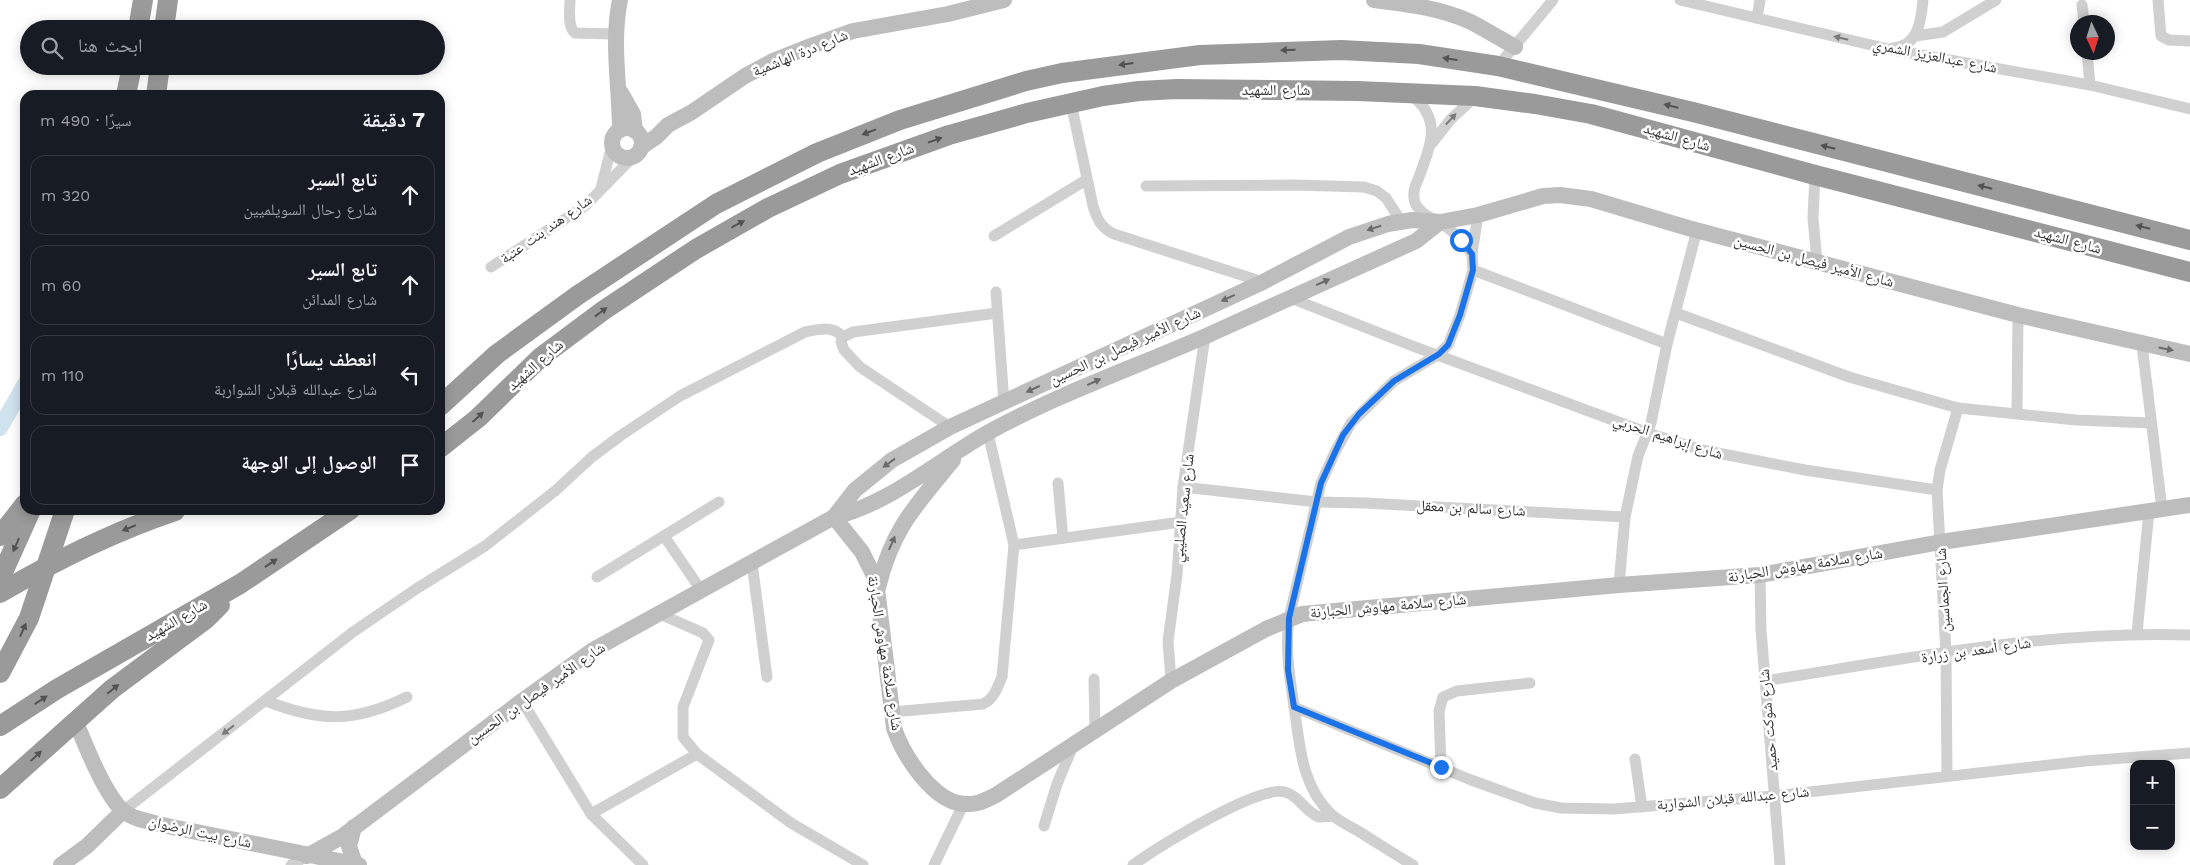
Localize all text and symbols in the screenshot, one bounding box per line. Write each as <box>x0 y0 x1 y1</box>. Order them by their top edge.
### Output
north arrow <box>2070 15 2115 60</box>
search box <box>20 20 445 75</box>
street label: شارع درة الهاشمية <box>750 26 851 81</box>
icon: search <box>38 34 66 62</box>
text: ابحث هنا <box>78 34 142 57</box>
one-way arrow <box>1833 34 1848 42</box>
street label: شارع عبدالعزيز الشمري <box>1871 35 1999 80</box>
one-way arrow <box>1280 47 1296 55</box>
one-way arrow <box>1442 54 1458 62</box>
one-way arrow <box>1118 61 1134 69</box>
street label: شارع الشهيد <box>1242 81 1310 100</box>
one-way arrow <box>1663 102 1678 110</box>
text: 7 دقيقة <box>362 107 425 132</box>
text: سيرًا · 490 m <box>40 111 131 130</box>
one-way arrow <box>1445 113 1457 125</box>
street label: شارع الشهيد <box>1641 119 1713 156</box>
one-way arrow <box>861 129 876 137</box>
one-way arrow <box>928 136 943 144</box>
street label: شارع الشهيد <box>846 139 917 180</box>
one-way arrow <box>1820 143 1835 151</box>
text: تابع السير <box>308 168 377 191</box>
icon: ahead <box>396 181 424 209</box>
one-way arrow <box>1978 183 1993 191</box>
text: 320 m <box>41 186 90 205</box>
street label: شارع هند بنت عتبة <box>497 191 596 268</box>
text: شارع رحال السويلميين <box>244 200 377 219</box>
one-way arrow <box>730 220 745 228</box>
street label: شارع الشهيد <box>2032 222 2104 259</box>
one-way arrow <box>2135 223 2150 231</box>
one-way arrow <box>1367 224 1382 232</box>
route start <box>1450 229 1473 252</box>
street label: شارع الأمير فيصل بن الحسين <box>1732 231 1896 292</box>
text: تابع السير <box>308 258 377 281</box>
icon: ahead <box>396 271 424 299</box>
text: 60 m <box>41 276 81 295</box>
one-way arrow <box>1316 278 1330 286</box>
text: شارع المدائن <box>302 290 377 309</box>
one-way arrow <box>1221 295 1235 303</box>
street label: شارع الأمير فيصل بن الحسين <box>1047 303 1204 390</box>
one-way arrow <box>594 307 608 317</box>
street label: شارع الشهيد <box>503 336 568 395</box>
one-way arrow <box>2159 346 2175 354</box>
text: انعطف يسارًا <box>285 348 377 371</box>
icon: left <box>396 361 424 389</box>
text: 110 m <box>41 366 84 385</box>
one-way arrow <box>1087 378 1101 386</box>
text: شارع عبدالله قبلان الشواربة <box>214 380 377 399</box>
one-way arrow <box>1026 385 1040 393</box>
street label: شارع إبراهيم الحربي <box>1610 411 1725 466</box>
one-way arrow <box>472 412 485 423</box>
text: الوصول إلى الوجهة <box>241 451 377 474</box>
icon: arrive <box>396 451 424 479</box>
street label: شارع سعيد الصليبي <box>1168 452 1200 564</box>
one-way arrow <box>882 458 896 468</box>
street label: شارع سالم بن معقل <box>1416 496 1526 521</box>
one-way arrow <box>121 524 136 532</box>
one-way arrow <box>888 536 896 550</box>
one-way arrow <box>11 538 19 552</box>
street label: شارع سلامة مهاوش الحبارنة <box>1726 544 1884 587</box>
street label: شارع الجماسين <box>1932 547 1955 633</box>
one-way arrow <box>264 558 278 568</box>
street label: شارع سلامة مهاوش الحبارنة <box>863 574 906 732</box>
street label: شارع سلامة مهاوش الحبارنة <box>1309 590 1467 623</box>
street label: شارع الشهيد <box>142 595 211 646</box>
one-way arrow <box>20 623 28 637</box>
street label: شارع أسعد بن زرارة <box>1920 633 2032 668</box>
street label: شارع الأمير فيصل بن الحسين <box>463 638 609 748</box>
street label: شارع شوكت حميد <box>1755 668 1782 772</box>
one-way arrow <box>106 683 119 694</box>
one-way arrow <box>34 695 48 704</box>
one-way arrow <box>222 725 235 736</box>
one-way arrow <box>30 750 42 762</box>
route end <box>1430 756 1453 779</box>
map controls <box>2130 760 2175 850</box>
button: + <box>2130 760 2175 805</box>
street label: شارع عبدالله قبلان الشواربة <box>1656 782 1810 815</box>
button: − <box>2130 805 2175 850</box>
street label: شارع بيت الرضوان <box>147 812 253 853</box>

